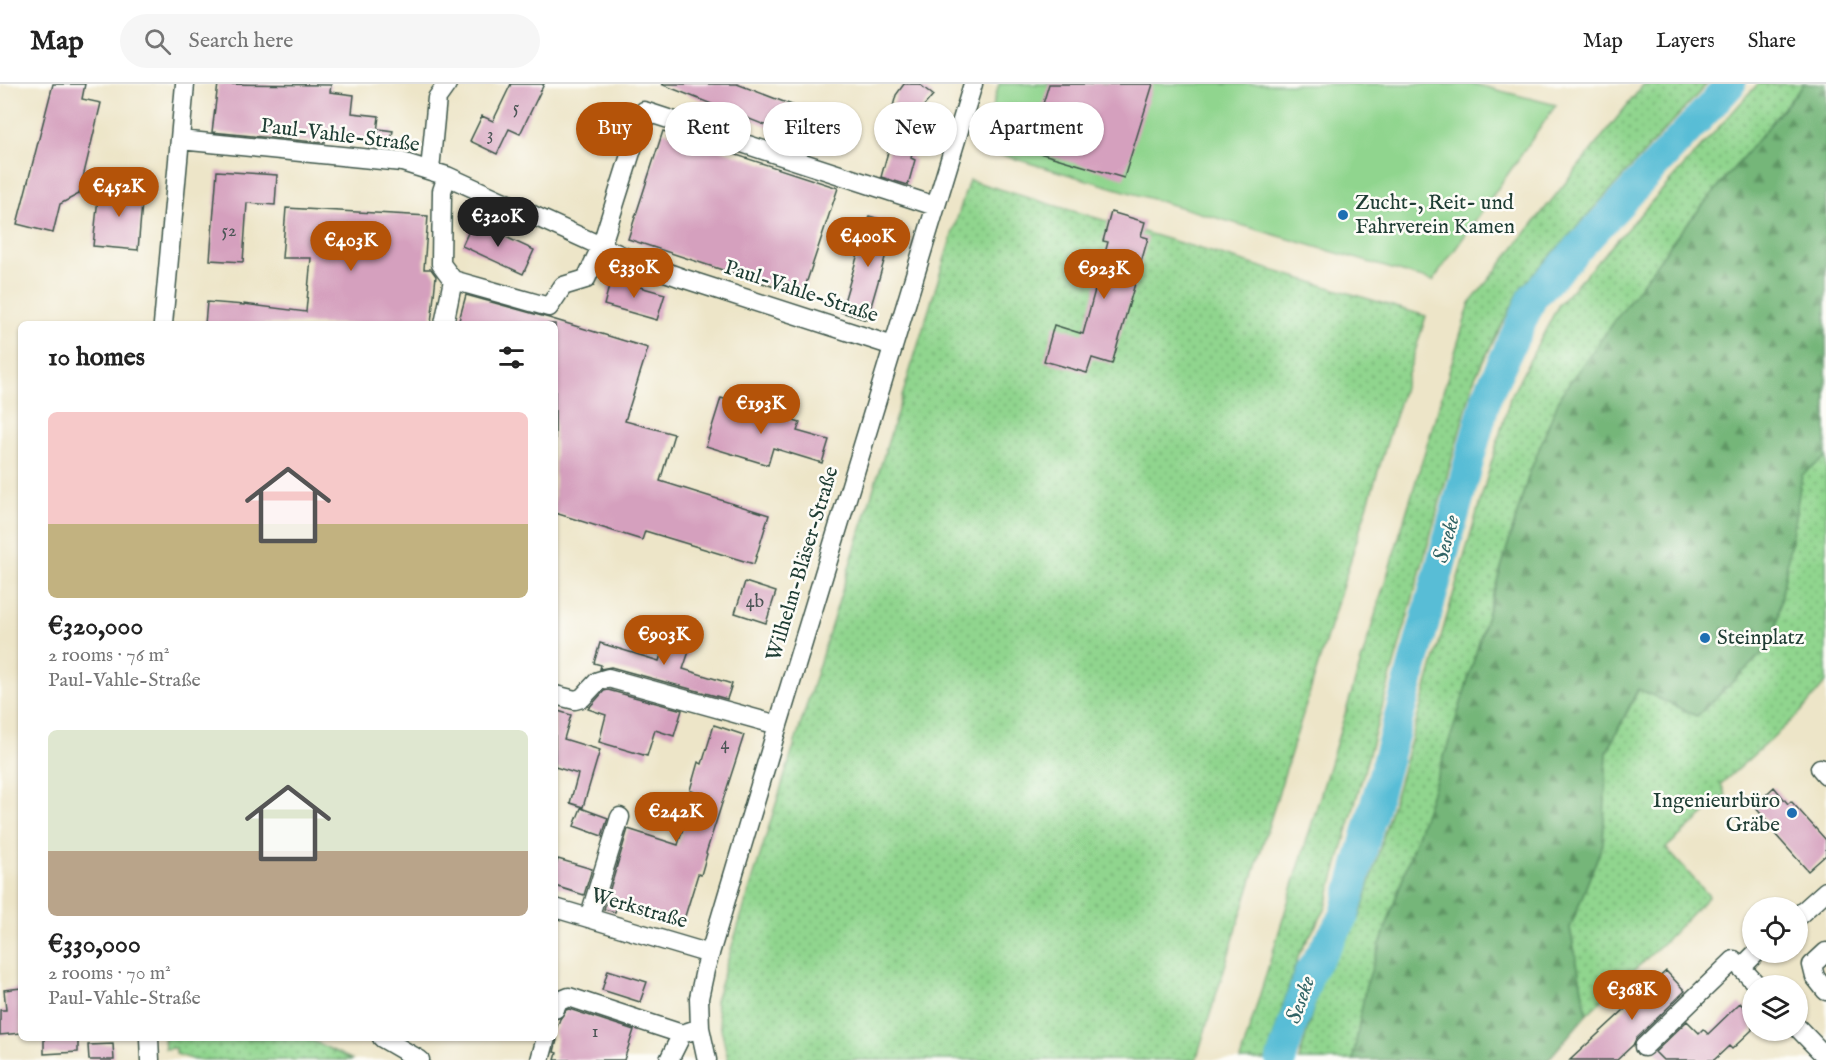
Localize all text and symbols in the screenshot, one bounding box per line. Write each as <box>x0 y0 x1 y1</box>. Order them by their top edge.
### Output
search box <box>120 14 540 68</box>
text: Map <box>30 24 84 59</box>
icon: search <box>141 25 174 58</box>
text: Search here <box>189 27 293 55</box>
text: Map <box>1583 28 1623 55</box>
text: Layers <box>1656 28 1715 55</box>
text: Share <box>1748 28 1796 55</box>
house number: 5 <box>513 97 520 120</box>
chip: Buy <box>576 102 653 156</box>
chip: Rent <box>665 102 751 156</box>
chip: Filters <box>763 102 862 156</box>
chip: New <box>874 102 957 156</box>
chip: Apartment <box>969 102 1104 156</box>
street label: Paul-Vahle-Straße <box>259 113 422 159</box>
house number: 3 <box>487 124 493 147</box>
pin: €452K <box>77 167 161 218</box>
text: €452K <box>93 174 145 199</box>
place label: Zucht-, Reit- und Fahrverein Kamen <box>1355 190 1515 241</box>
pin: €320K <box>456 197 540 248</box>
text: €320K <box>472 204 524 229</box>
marker: Zucht-, Reit- und Fahrverein Kamen <box>1336 208 1350 222</box>
pin: €400K <box>826 217 910 268</box>
house number: 52 <box>222 220 236 243</box>
pin: €403K <box>309 221 393 272</box>
text: €400K <box>840 224 896 249</box>
text: €403K <box>324 228 378 253</box>
pin: €330K <box>592 248 676 299</box>
pin: €923K <box>1062 249 1146 300</box>
street label: Paul-Vahle-Straße <box>721 254 882 330</box>
text: €330K <box>609 255 659 280</box>
text: €923K <box>1078 256 1130 281</box>
text: 10 homes <box>48 341 145 374</box>
icon: filters <box>495 341 528 374</box>
pin: €193K <box>719 384 803 435</box>
text: €193K <box>736 391 786 416</box>
icon: home <box>234 451 342 559</box>
street label: Wilhelm-Bläser-Straße <box>761 463 846 665</box>
water label: Seseke <box>1427 511 1467 566</box>
house number: 4b <box>746 591 765 614</box>
text: €320,000 <box>48 610 143 643</box>
pin: €903K <box>622 615 706 666</box>
text: €903K <box>638 622 690 647</box>
place label: Steinplatz <box>1717 625 1805 652</box>
marker: Steinplatz <box>1698 631 1712 645</box>
text: 2 rooms · 76 m² <box>48 643 169 668</box>
text: Paul-Vahle-Straße <box>48 668 201 693</box>
house number: 4 <box>721 733 730 756</box>
icon: home <box>234 769 342 877</box>
place label: Ingenieurbüro Gräbe <box>1653 788 1780 839</box>
pin: €242K <box>634 792 718 843</box>
text: €242K <box>649 799 703 824</box>
marker: Ingenieurbüro Gräbe <box>1785 806 1799 820</box>
street label: Werkstraße <box>588 882 691 936</box>
map controls <box>1742 897 1808 1041</box>
button: locate <box>1742 897 1808 963</box>
text: €330,000 <box>48 928 141 961</box>
text: 2 rooms · 70 m² <box>48 961 171 986</box>
pin: €368K <box>1590 970 1674 1021</box>
water label: Seseke <box>1280 972 1322 1027</box>
button: layers <box>1742 975 1808 1041</box>
text: €368K <box>1607 977 1657 1002</box>
text: Paul-Vahle-Straße <box>48 986 201 1011</box>
house number: 1 <box>592 1021 598 1044</box>

